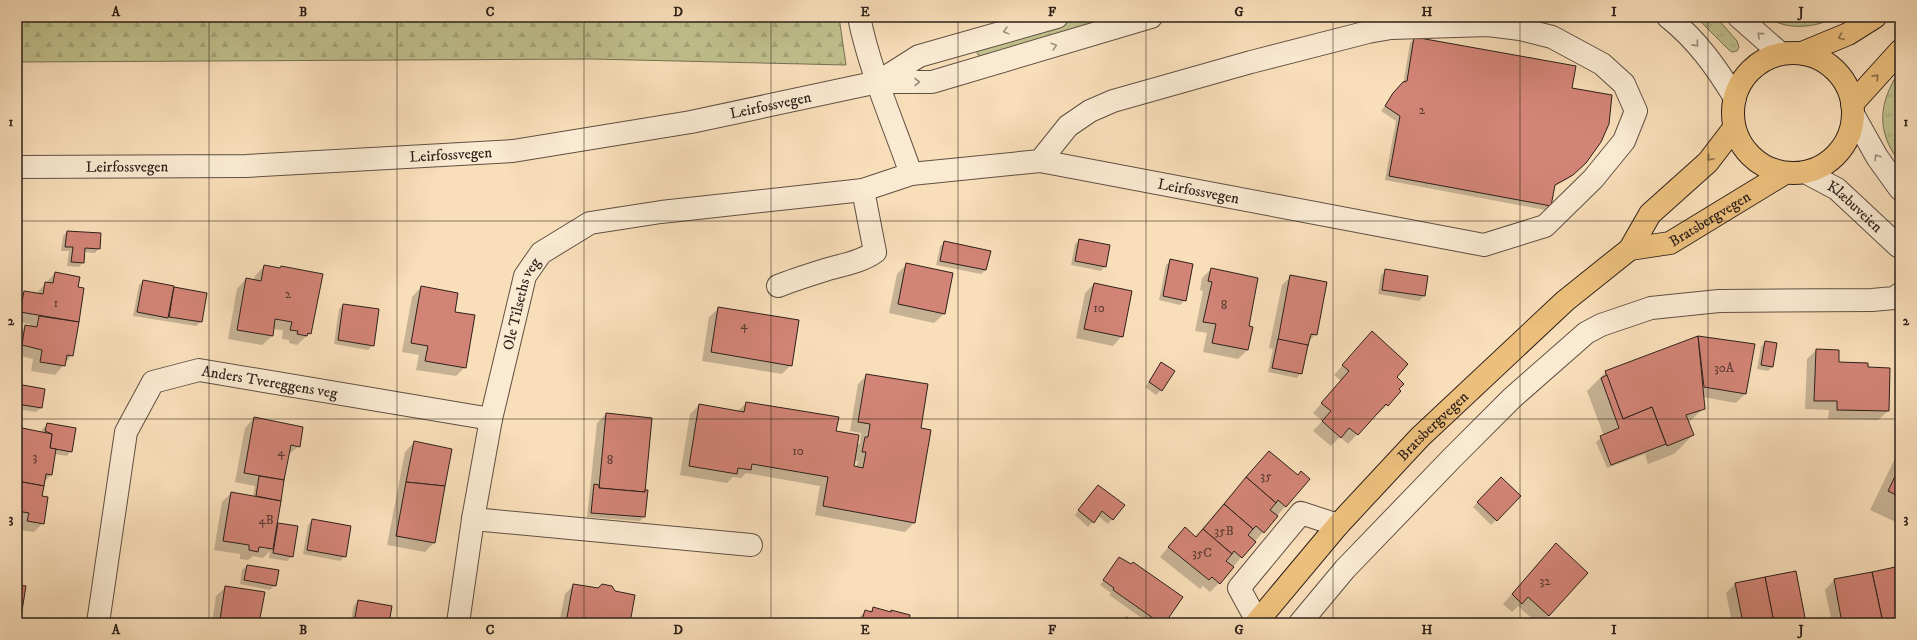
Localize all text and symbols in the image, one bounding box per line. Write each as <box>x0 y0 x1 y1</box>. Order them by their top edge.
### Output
text: A <box>111 4 121 20</box>
text: B <box>299 4 307 20</box>
text: C <box>486 4 495 20</box>
text: D <box>673 4 683 20</box>
text: E <box>860 4 870 20</box>
text: F <box>1048 4 1057 20</box>
text: G <box>1234 4 1244 20</box>
text: H <box>1422 4 1433 20</box>
text: I <box>1611 4 1617 20</box>
text: J <box>1796 4 1804 21</box>
one-way arrow <box>1003 26 1010 35</box>
one-way arrow <box>1838 32 1845 40</box>
one-way arrow <box>1757 33 1764 40</box>
one-way arrow <box>1691 39 1698 46</box>
one-way arrow <box>1050 42 1057 51</box>
one-way arrow <box>1871 75 1878 82</box>
one-way arrow <box>914 78 920 86</box>
street label: Leirfossvegen <box>728 88 813 123</box>
house number: 2 <box>1419 102 1426 118</box>
text: 1 <box>9 114 14 130</box>
text: 1 <box>1904 114 1909 130</box>
street label: Leirfossvegen <box>409 143 493 167</box>
one-way arrow <box>1708 154 1715 161</box>
one-way arrow <box>1875 154 1882 161</box>
street label: Leirfossvegen <box>86 157 169 177</box>
street label: Leirfossvegen <box>1156 174 1241 209</box>
street label: Klæbuveien <box>1824 177 1886 237</box>
street label: Bratsbergvegen <box>1666 187 1754 251</box>
street label: Ole Tilseths veg <box>499 253 545 352</box>
house number: 2 <box>285 286 292 302</box>
house number: 1 <box>54 295 59 311</box>
house number: 8 <box>1221 297 1227 313</box>
house number: 10 <box>1093 300 1105 316</box>
text: 2 <box>8 313 15 329</box>
text: 2 <box>1903 313 1910 329</box>
house number: 4 <box>740 317 748 333</box>
house number: 30A <box>1714 360 1735 376</box>
street label: Anders Tvereggens veg <box>200 362 340 403</box>
street label: Bratsbergvegen <box>1394 387 1473 465</box>
house number: 10 <box>792 443 804 459</box>
house number: 4 <box>277 444 285 460</box>
house number: 3 <box>33 449 38 465</box>
house number: 8 <box>607 452 613 468</box>
house number: 35 <box>1260 468 1272 484</box>
text: 3 <box>9 511 14 527</box>
text: 3 <box>1904 511 1909 527</box>
house number: 4B <box>258 512 274 528</box>
house number: 35B <box>1214 523 1234 539</box>
house number: 35C <box>1192 545 1212 561</box>
house number: 32 <box>1539 573 1551 589</box>
text: A <box>111 622 121 638</box>
text: B <box>299 622 307 638</box>
text: C <box>486 622 495 638</box>
text: D <box>673 622 683 638</box>
text: E <box>860 622 870 638</box>
text: F <box>1048 622 1057 638</box>
text: G <box>1234 622 1244 638</box>
text: H <box>1422 622 1433 638</box>
text: I <box>1611 622 1617 638</box>
text: J <box>1796 622 1804 639</box>

